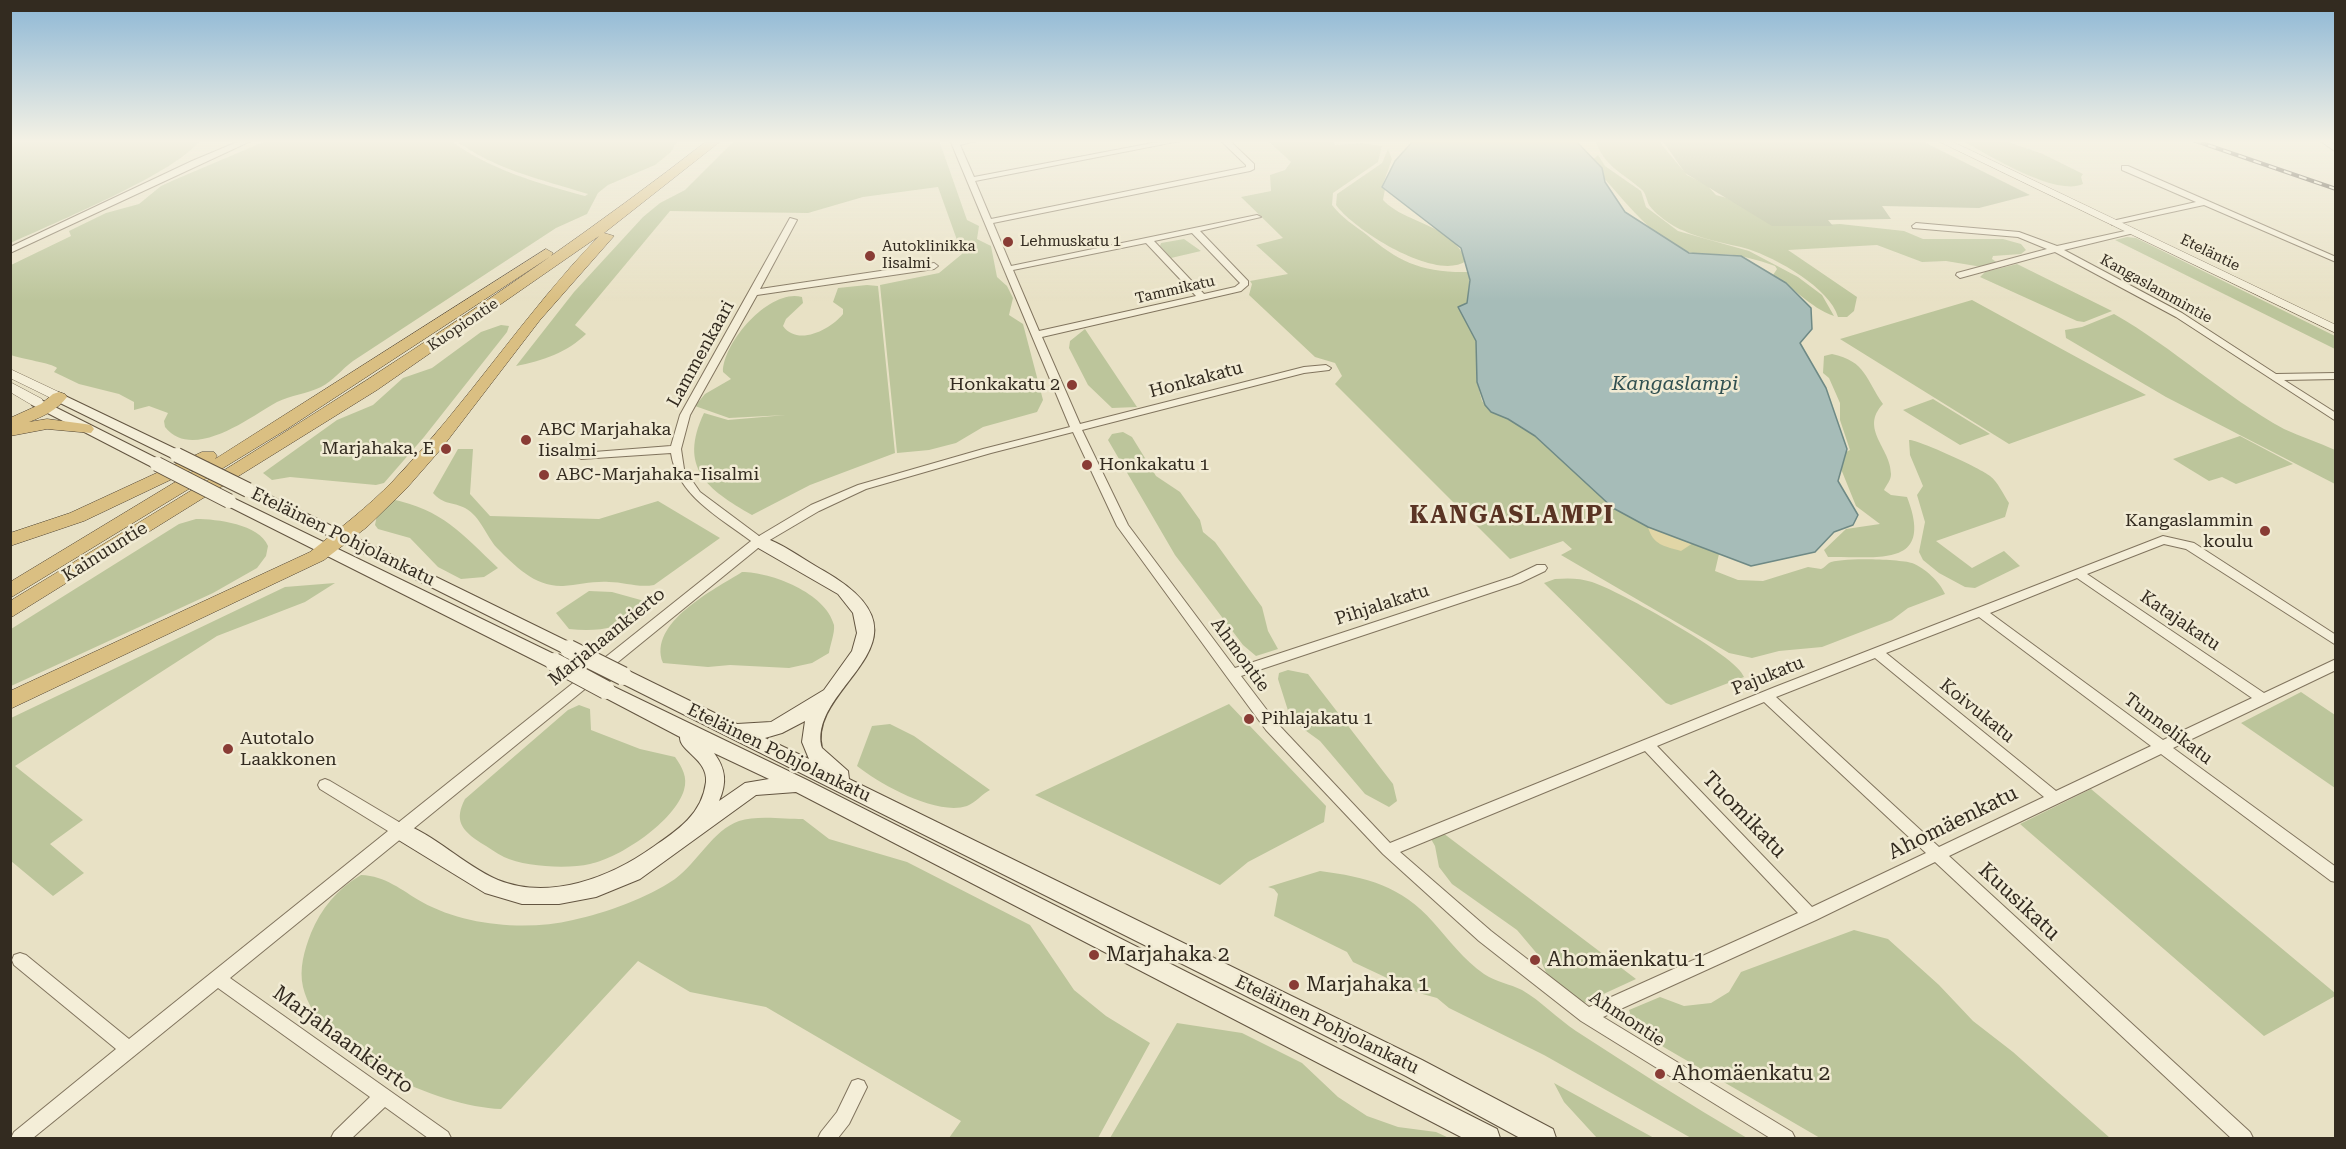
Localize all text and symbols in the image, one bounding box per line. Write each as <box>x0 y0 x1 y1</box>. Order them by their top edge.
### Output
street label: Eteläntie <box>2177 231 2243 275</box>
place label: Lehmuskatu 1 <box>1020 233 1121 251</box>
marker: Lehmuskatu 1 <box>1001 235 1015 249</box>
place label: Autoklinikka Iisalmi <box>882 238 976 273</box>
marker: Autoklinikka Iisalmi <box>863 249 877 263</box>
street label: Kangaslammintie <box>2097 251 2215 327</box>
street label: Tammikatu <box>1133 272 1217 308</box>
street label: Kuopiontie <box>424 295 502 355</box>
street label: Lammenkaari <box>663 297 739 411</box>
street label: Honkakatu <box>1147 357 1245 403</box>
water label: Kangaslampi <box>1612 372 1738 396</box>
place label: Honkakatu 2 <box>949 374 1060 396</box>
marker: Honkakatu 2 <box>1065 378 1079 392</box>
place label: ABC Marjahaka Iisalmi <box>538 419 671 462</box>
marker: ABC Marjahaka Iisalmi <box>519 433 533 447</box>
place label: Marjahaka, E <box>322 438 434 460</box>
marker: Marjahaka, E <box>439 442 453 456</box>
place label: Honkakatu 1 <box>1099 454 1210 476</box>
marker: Honkakatu 1 <box>1080 458 1094 472</box>
place label: ABC-Marjahaka-Iisalmi <box>556 464 759 486</box>
marker: ABC-Marjahaka-Iisalmi <box>537 468 551 482</box>
street label: Eteläinen Pohjolankatu <box>248 483 438 591</box>
district label: KANGASLAMPI <box>1410 502 1614 530</box>
place label: Kangaslammin koulu <box>2125 510 2253 552</box>
street label: Kainuuntie <box>58 517 152 587</box>
marker: Kangaslammin koulu <box>2258 524 2272 538</box>
street label: Pihjalakatu <box>1332 580 1432 630</box>
street label: Marjahaankierto <box>544 583 670 691</box>
street label: Katajakatu <box>2136 586 2224 656</box>
street label: Ahmontie <box>1206 614 1274 696</box>
street label: Pajukatu <box>1729 652 1807 700</box>
street label: Koivukatu <box>1935 674 2019 748</box>
street label: Tunnelikatu <box>2119 689 2217 769</box>
street label: Eteläinen Pohjolankatu <box>684 699 874 807</box>
place label: Pihlajakatu 1 <box>1261 708 1373 730</box>
marker: Pihlajakatu 1 <box>1242 712 1256 726</box>
place label: Autotalo Laakkonen <box>240 728 337 771</box>
marker: Autotalo Laakkonen <box>221 742 235 756</box>
street label: Tuomikatu <box>1697 767 1791 863</box>
street label: Ahomäenkatu <box>1884 781 2022 865</box>
street label: Kuusikatu <box>1973 858 2065 946</box>
place label: Marjahaka 2 <box>1106 942 1229 968</box>
place label: Ahomäenkatu 1 <box>1547 947 1705 973</box>
marker: Marjahaka 2 <box>1087 948 1101 962</box>
marker: Ahomäenkatu 1 <box>1528 953 1542 967</box>
street label: Eteläinen Pohjolankatu <box>1232 971 1422 1079</box>
place label: Marjahaka 1 <box>1306 972 1429 998</box>
marker: Marjahaka 1 <box>1287 978 1301 992</box>
street label: Marjahaankierto <box>268 980 418 1100</box>
street label: Ahmontie <box>1585 987 1669 1051</box>
place label: Ahomäenkatu 2 <box>1672 1061 1830 1087</box>
marker: Ahomäenkatu 2 <box>1653 1067 1667 1081</box>

